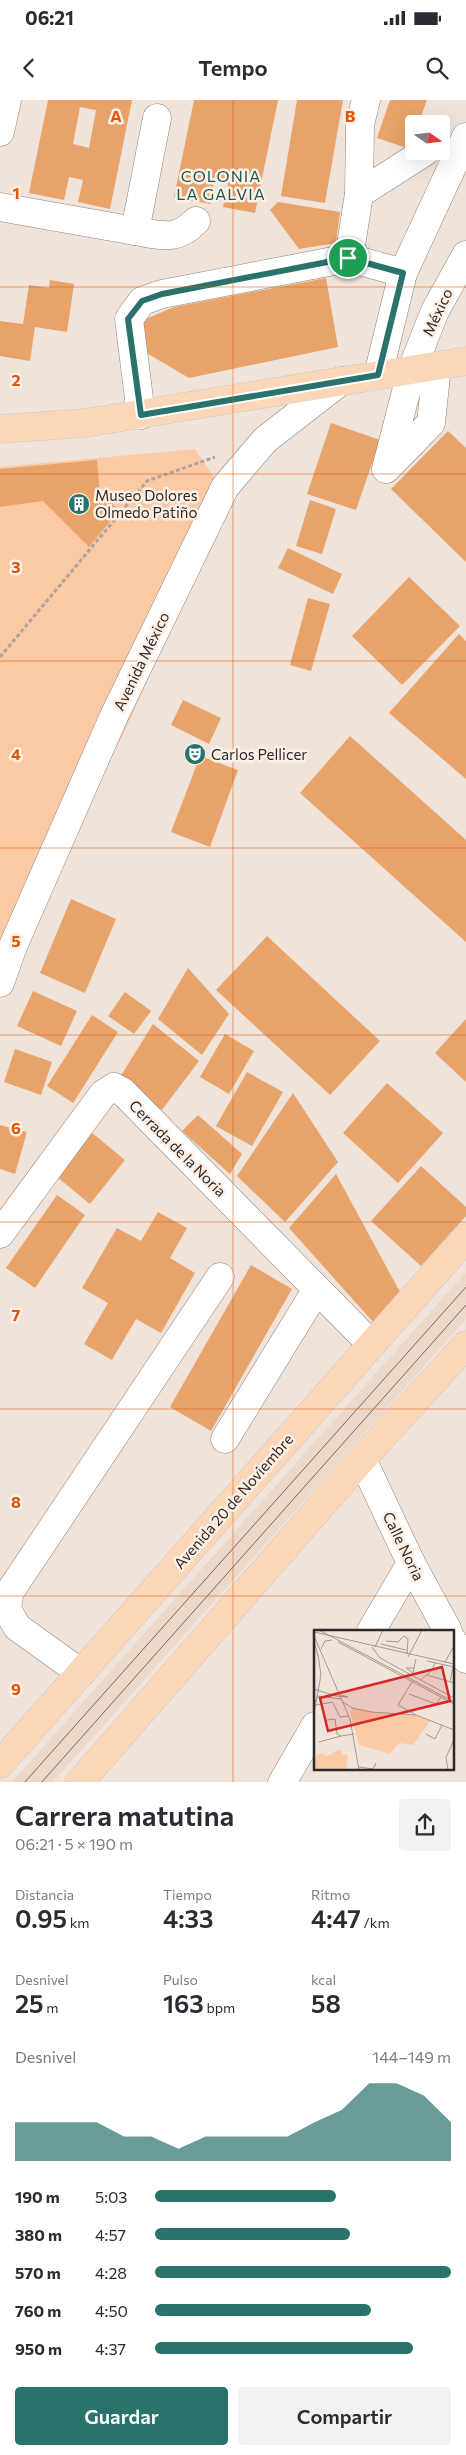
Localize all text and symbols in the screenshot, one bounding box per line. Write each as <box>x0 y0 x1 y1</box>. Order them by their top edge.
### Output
text: 06:21 <box>25 6 74 29</box>
icon: back <box>15 54 43 82</box>
text: Tempo <box>198 54 268 81</box>
icon: search <box>423 54 451 82</box>
text: A <box>110 106 122 125</box>
text: B <box>345 106 356 125</box>
north arrow <box>405 115 450 160</box>
map controls <box>405 115 450 160</box>
district label: COLONIA LA GALVIA <box>176 166 266 203</box>
text: 1 <box>12 183 20 202</box>
pin <box>327 237 369 279</box>
icon: arrive <box>334 244 362 272</box>
street label: México <box>418 285 456 339</box>
text: 2 <box>11 370 21 389</box>
place label: Museo Dolores Olmedo Patiño <box>95 486 198 521</box>
building icon: Museo Dolores Olmedo Patiño <box>67 492 91 516</box>
text: 3 <box>11 557 21 576</box>
street label: Avenida México <box>109 609 173 713</box>
theatre icon: Carlos Pellicer <box>183 742 207 766</box>
text: 4 <box>11 744 21 763</box>
place label: Carlos Pellicer <box>211 745 307 763</box>
text: 5 <box>11 931 21 950</box>
street label: Cerrada de la Noria <box>126 1096 230 1200</box>
text: 6 <box>11 1118 21 1137</box>
text: 7 <box>12 1305 21 1324</box>
street label: Avenida 20 de Noviembre <box>170 1430 296 1572</box>
text: 8 <box>11 1492 21 1511</box>
street label: Calle Noria <box>380 1509 428 1583</box>
inset map <box>314 1630 454 1770</box>
text: 9 <box>11 1679 21 1698</box>
text: Carrera matutina <box>15 1798 234 1832</box>
button: share <box>399 1799 451 1851</box>
text: 06:21 · 5 × 190 m <box>15 1834 133 1853</box>
text: Distancia <box>15 1886 74 1903</box>
text: Tiempo <box>163 1886 212 1903</box>
text: Ritmo <box>311 1886 350 1903</box>
text: 0.95 <box>15 1903 67 1933</box>
text: 4:33 <box>163 1903 213 1933</box>
text: 4:47 <box>311 1903 361 1933</box>
text: km <box>67 1914 89 1931</box>
text: /km <box>361 1914 390 1931</box>
text: Desnivel <box>15 1971 69 1988</box>
text: Pulso <box>163 1971 198 1988</box>
text: kcal <box>311 1971 336 1988</box>
text: 25 <box>15 1988 44 2018</box>
text: 163 <box>163 1988 204 2018</box>
text: 58 <box>311 1988 341 2018</box>
text: m <box>44 1999 59 2016</box>
text: bpm <box>204 1999 235 2016</box>
text: Desnivel <box>15 2047 76 2066</box>
text: 144–149 m <box>372 2047 451 2066</box>
text: 190 m <box>15 2187 60 2206</box>
text: 5:03 <box>95 2187 128 2206</box>
text: 380 m <box>15 2225 62 2244</box>
text: 4:57 <box>95 2225 126 2244</box>
text: 570 m <box>15 2263 61 2282</box>
text: 4:28 <box>95 2263 127 2282</box>
text: 760 m <box>15 2301 61 2320</box>
text: 4:50 <box>95 2301 128 2320</box>
text: 950 m <box>15 2339 62 2358</box>
text: 4:37 <box>95 2339 126 2358</box>
button: Guardar <box>15 2387 228 2445</box>
button: Compartir <box>238 2387 451 2445</box>

